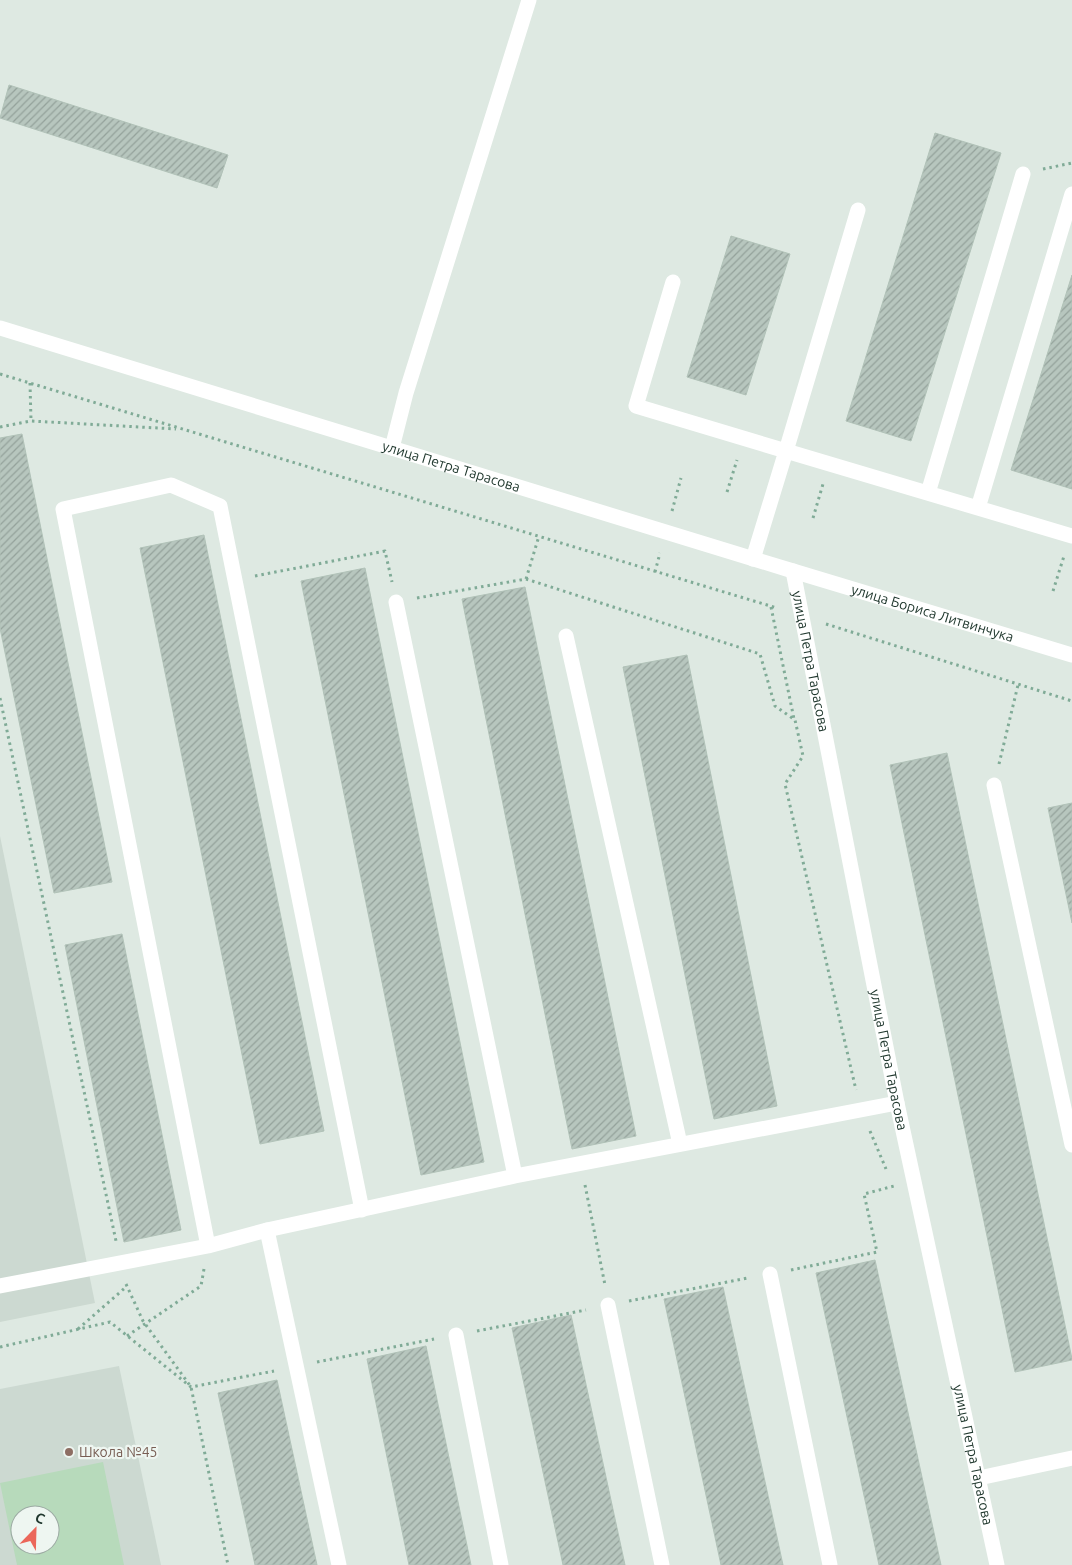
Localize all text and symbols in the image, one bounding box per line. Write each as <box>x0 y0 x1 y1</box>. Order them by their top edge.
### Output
street label: улица Петра Тарасова <box>380 438 522 495</box>
street label: улица Бориса Литвинчука <box>849 581 1016 645</box>
street label: улица Петра Тарасова <box>789 589 832 733</box>
street label: улица Петра Тарасова <box>867 988 911 1132</box>
street label: улица Петра Тарасова <box>950 1383 996 1527</box>
place label: Школа №45 <box>79 1444 158 1460</box>
marker: Школа №45 <box>63 1446 75 1458</box>
north arrow <box>10 1505 60 1555</box>
text: С <box>33 1509 47 1527</box>

